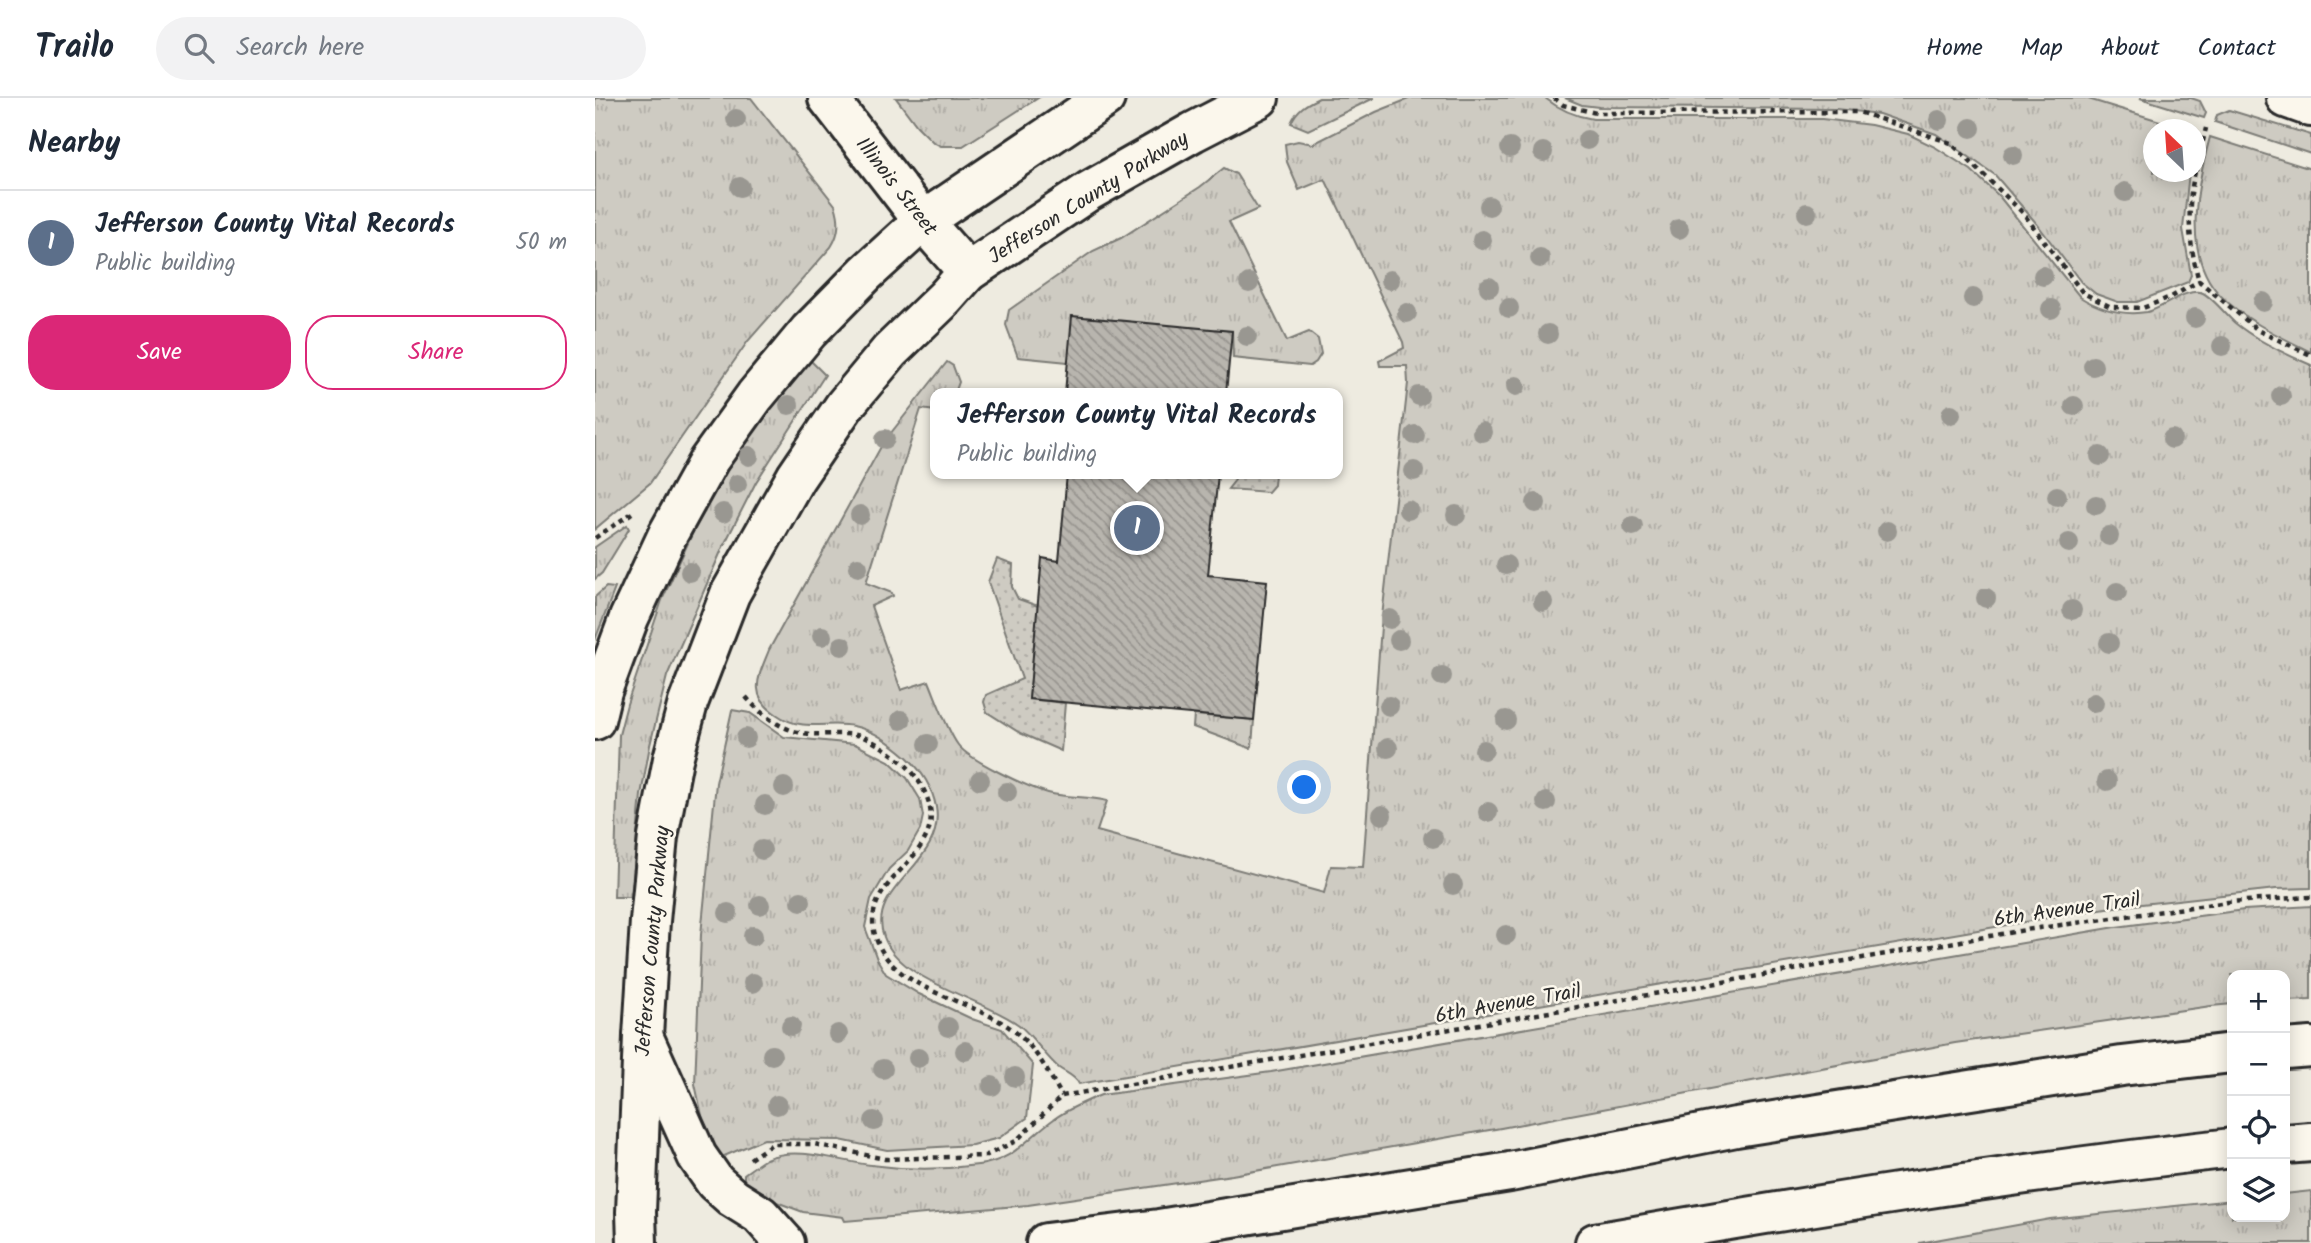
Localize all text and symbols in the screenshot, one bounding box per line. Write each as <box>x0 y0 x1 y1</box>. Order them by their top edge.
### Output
search box <box>156 17 646 80</box>
text: Trailo <box>35 22 114 75</box>
text: Search here <box>236 27 364 69</box>
icon: search <box>180 29 218 67</box>
text: Home <box>1926 29 1983 68</box>
text: Map <box>2021 29 2063 68</box>
text: About <box>2101 29 2159 68</box>
text: Contact <box>2197 29 2276 68</box>
north arrow <box>2143 119 2206 182</box>
text: Nearby <box>28 120 120 168</box>
street label: Jefferson County Parkway <box>982 123 1196 274</box>
street label: Illinois Street <box>846 130 946 244</box>
text: Jefferson County Vital Records <box>95 204 455 246</box>
text: 1 <box>48 225 54 261</box>
text: 50 m <box>516 225 567 261</box>
text: Public building <box>95 246 236 282</box>
button: Save <box>28 315 291 390</box>
button: Share <box>305 315 567 390</box>
popup <box>930 388 1343 479</box>
text: Jefferson County Vital Records <box>957 395 1316 437</box>
text: Public building <box>957 437 1097 473</box>
pin: 1 <box>1114 502 1160 554</box>
your location <box>1287 770 1321 804</box>
street label: Jefferson County Parkway <box>627 824 680 1058</box>
street label: 6th Avenue Trail <box>1992 884 2143 937</box>
map controls <box>2227 970 2290 1222</box>
button: + <box>2227 970 2290 1033</box>
street label: 6th Avenue Trail <box>1433 975 1584 1034</box>
button: − <box>2227 1033 2290 1096</box>
button: locate <box>2227 1096 2290 1159</box>
button: layers <box>2227 1159 2290 1222</box>

